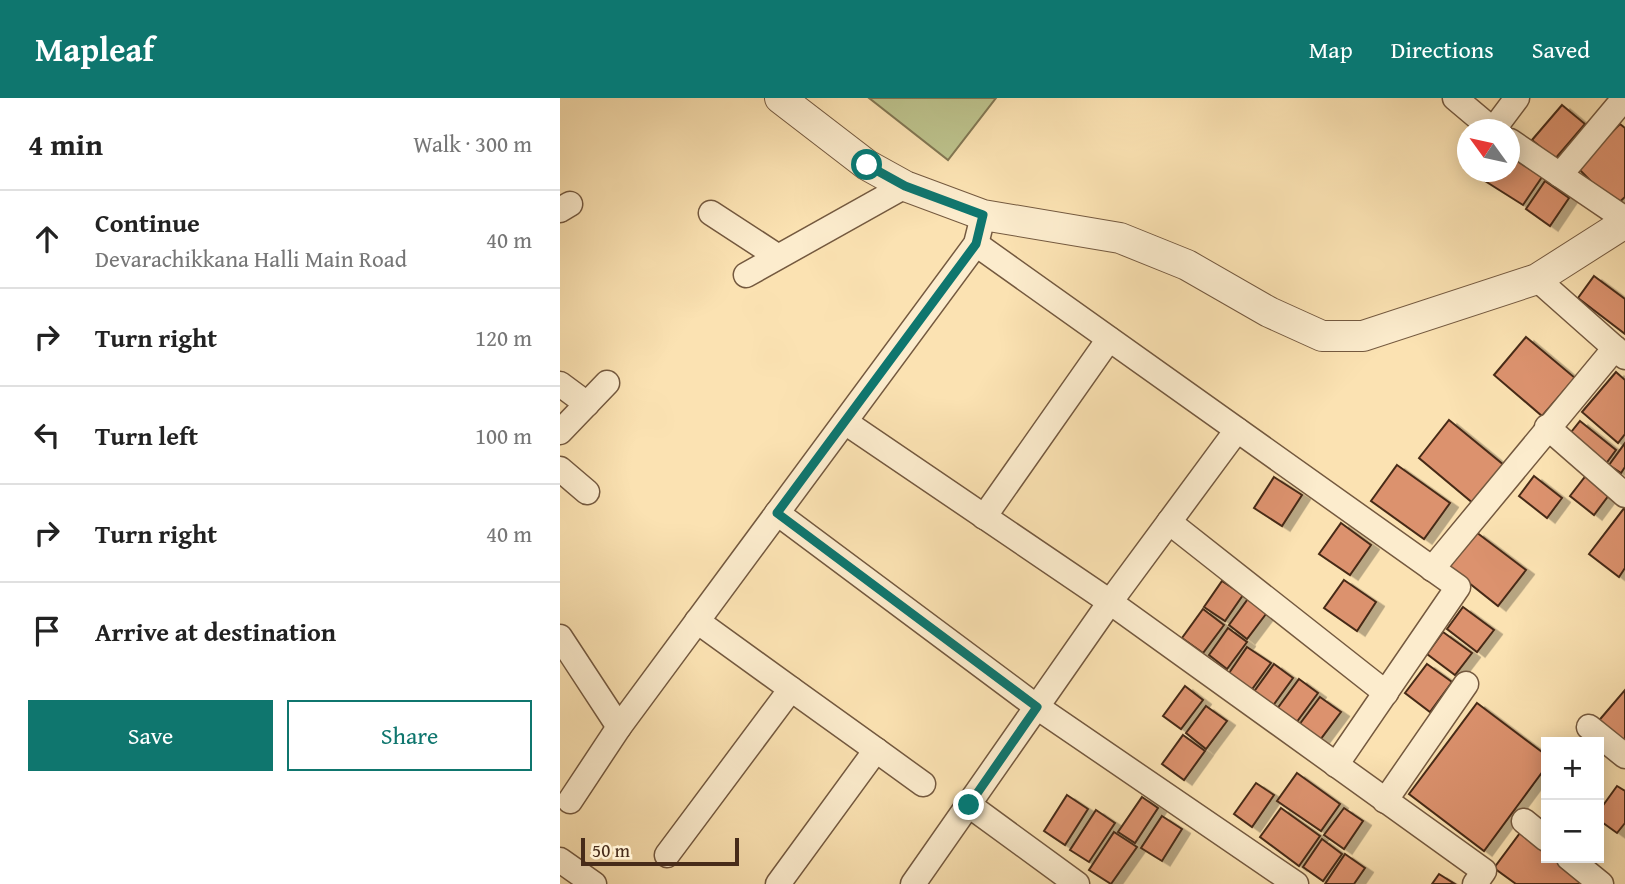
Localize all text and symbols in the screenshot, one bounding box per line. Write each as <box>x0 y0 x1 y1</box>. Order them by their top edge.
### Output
text: Mapleaf <box>35 25 154 73</box>
text: Map <box>1309 32 1353 67</box>
text: Directions <box>1391 32 1494 67</box>
text: Saved <box>1532 32 1590 67</box>
north arrow <box>1457 119 1520 182</box>
text: 4 min <box>28 122 103 166</box>
text: Walk · 300 m <box>413 127 532 160</box>
route start <box>851 149 882 180</box>
text: Continue <box>95 203 200 242</box>
icon: ahead <box>28 220 66 258</box>
text: 40 m <box>486 223 532 256</box>
text: Devarachikkana Halli Main Road <box>95 242 407 275</box>
icon: right <box>28 318 66 356</box>
text: Turn right <box>95 318 217 357</box>
text: 120 m <box>475 321 532 354</box>
icon: left <box>28 416 66 454</box>
text: Turn left <box>95 416 198 455</box>
text: 100 m <box>475 419 532 452</box>
icon: right <box>28 514 66 552</box>
text: Turn right <box>95 514 217 553</box>
text: 40 m <box>486 517 532 550</box>
icon: arrive <box>28 612 66 650</box>
text: Arrive at destination <box>95 612 336 651</box>
button: Save <box>28 700 273 771</box>
button: Share <box>287 700 532 771</box>
map controls <box>1541 737 1604 863</box>
button: + <box>1541 737 1604 800</box>
route end <box>953 789 984 820</box>
button: − <box>1541 800 1604 863</box>
scale bar <box>581 835 738 867</box>
text: 50 m <box>592 836 630 864</box>

